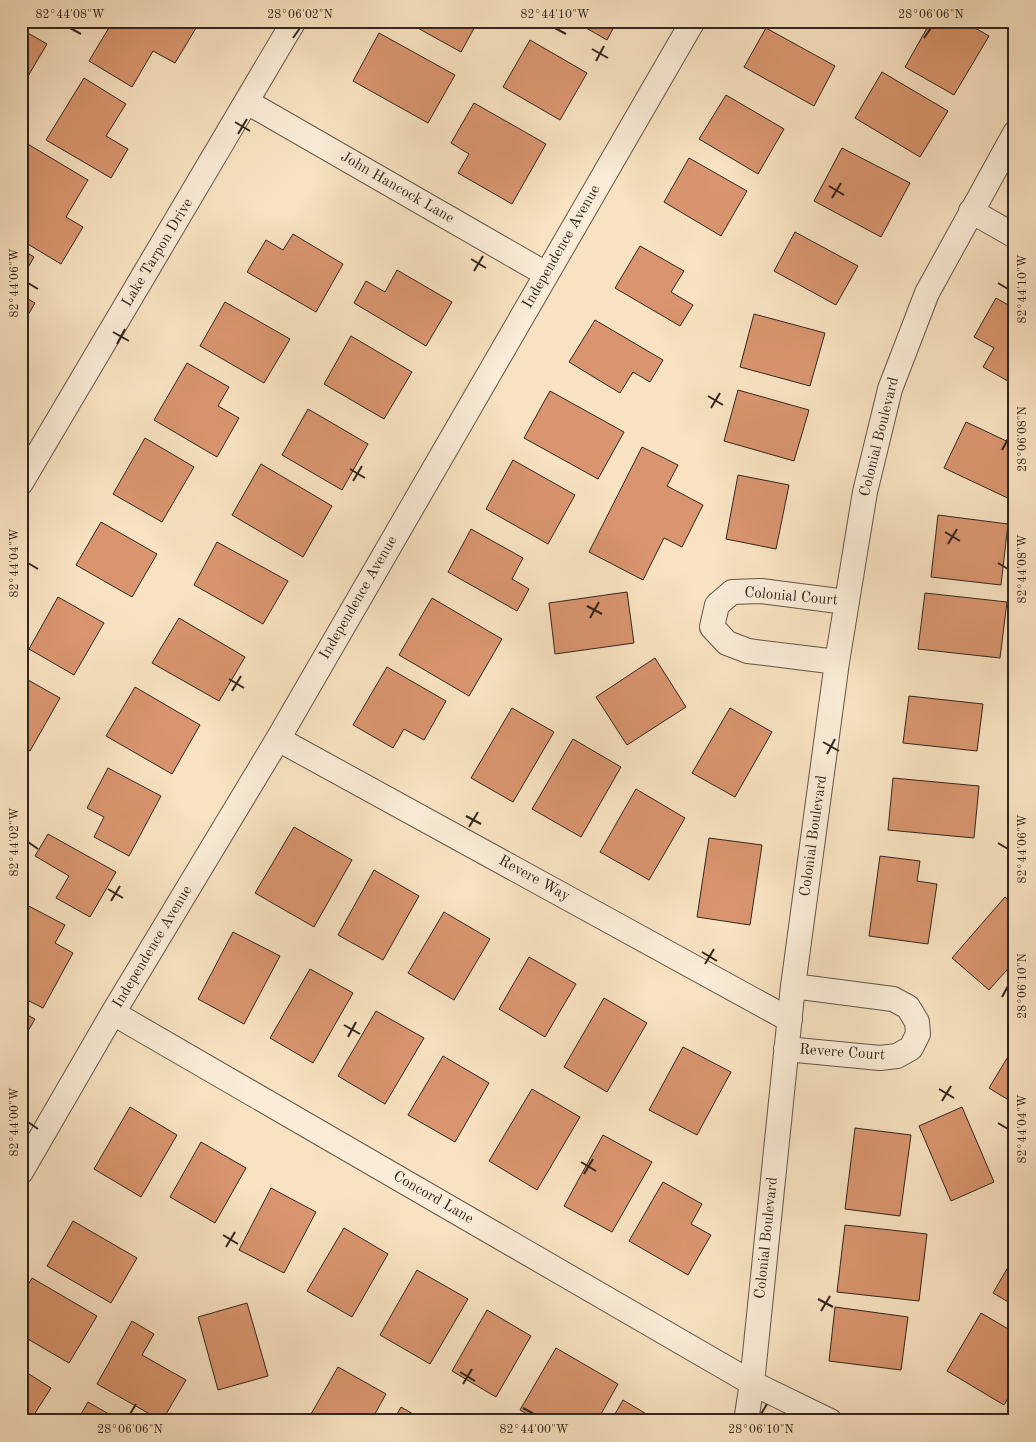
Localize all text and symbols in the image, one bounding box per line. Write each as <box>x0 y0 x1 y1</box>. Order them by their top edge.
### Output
text: 82°44'08"W <box>35 9 105 21</box>
text: 28°06'02"N <box>267 9 333 21</box>
text: 82°44'10"W <box>520 9 590 21</box>
text: 28°06'06"N <box>898 9 964 21</box>
street label: John Hancock Lane <box>338 149 456 227</box>
street label: Independence Avenue <box>521 183 603 311</box>
street label: Lake Tarpon Drive <box>120 196 196 310</box>
text: 82°44'06"W <box>9 248 21 318</box>
text: 82°44'10"W <box>1017 254 1029 324</box>
street label: Colonial Boulevard <box>858 376 902 498</box>
text: 28°06'08"N <box>1017 406 1029 472</box>
text: 82°44'04"W <box>9 528 21 598</box>
street label: Independence Avenue <box>318 534 400 662</box>
text: 82°44'08"W <box>1017 534 1029 604</box>
street label: Colonial Court <box>744 585 838 609</box>
street label: Colonial Boulevard <box>798 774 830 898</box>
text: 82°44'02"W <box>9 807 21 877</box>
text: 82°44'06"W <box>1017 814 1029 884</box>
street label: Revere Way <box>496 853 572 905</box>
street label: Independence Avenue <box>111 883 195 1011</box>
text: 28°06'10"N <box>1017 953 1029 1019</box>
street label: Revere Court <box>799 1043 885 1063</box>
text: 82°44'00"W <box>9 1087 21 1157</box>
text: 82°44'04"W <box>1017 1094 1029 1164</box>
street label: Concord Lane <box>390 1169 476 1227</box>
street label: Colonial Boulevard <box>753 1176 781 1300</box>
text: 28°06'06"N <box>97 1424 163 1436</box>
text: 82°44'00"W <box>499 1424 569 1436</box>
text: 28°06'10"N <box>728 1424 794 1436</box>

